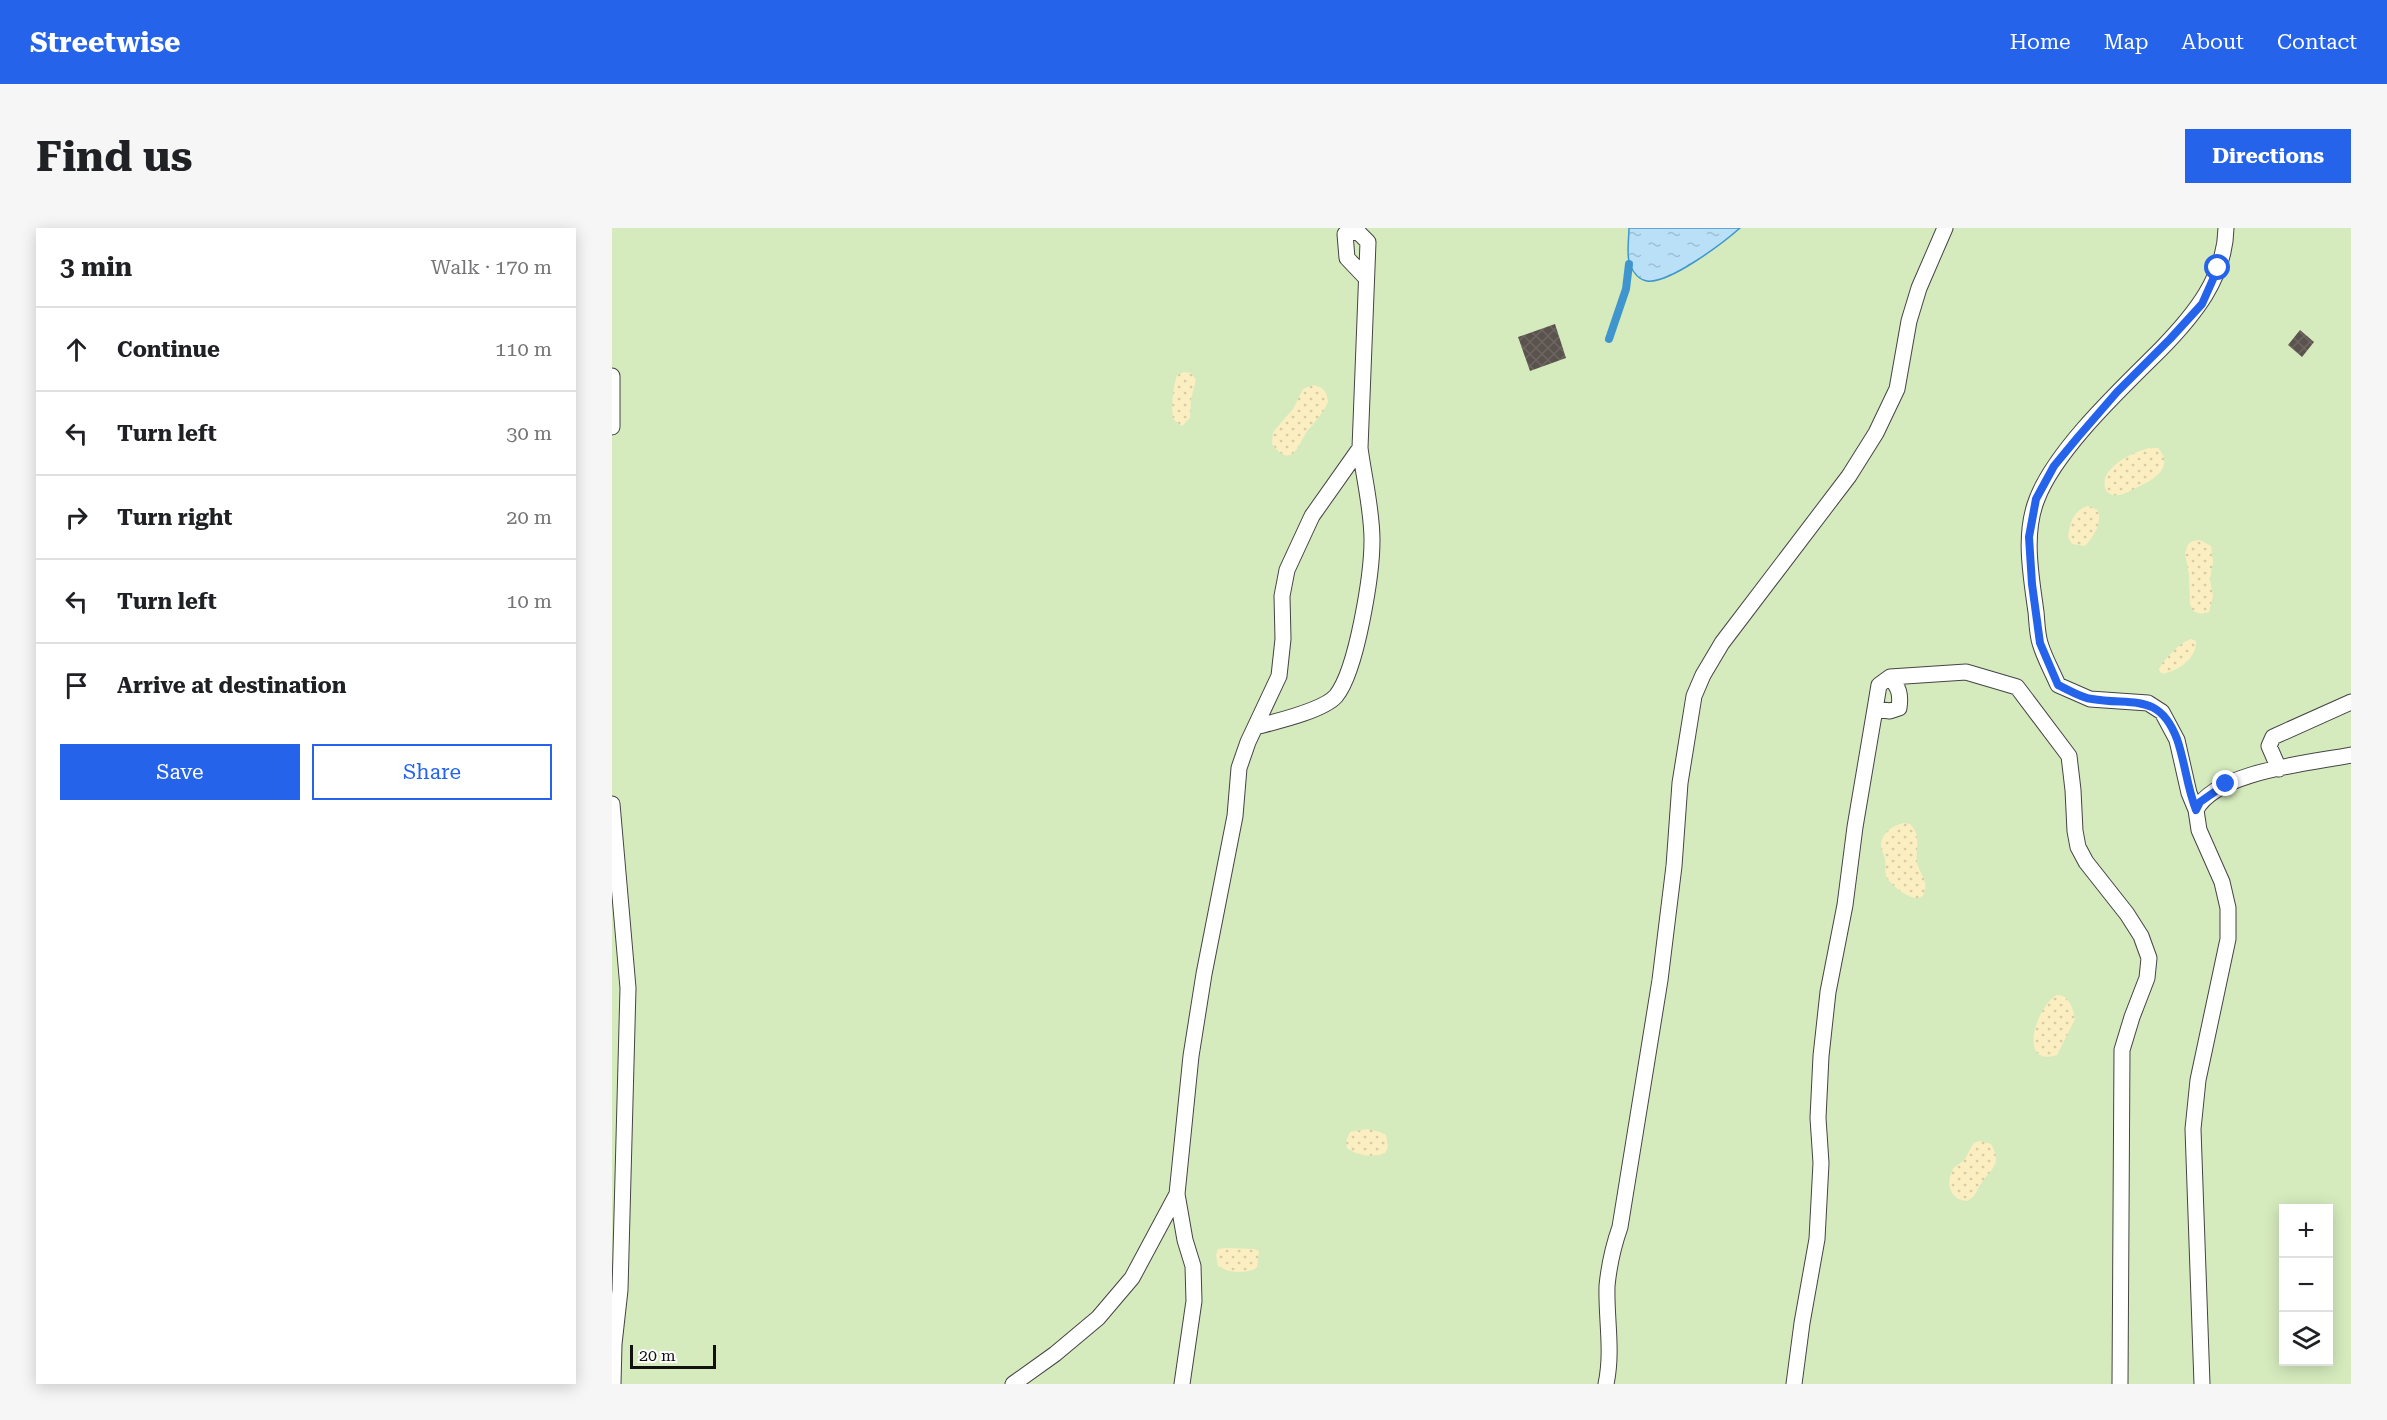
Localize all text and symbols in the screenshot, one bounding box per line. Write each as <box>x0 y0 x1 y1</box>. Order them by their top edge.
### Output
text: Streetwise <box>30 26 181 59</box>
text: Home <box>2010 30 2071 54</box>
text: Map <box>2104 30 2149 54</box>
text: About <box>2182 30 2244 54</box>
text: Contact <box>2277 30 2357 54</box>
button: Directions <box>2185 129 2351 183</box>
text: Find us <box>36 132 193 181</box>
text: 3 min <box>60 252 132 282</box>
route start <box>2204 254 2230 280</box>
text: Walk · 170 m <box>431 255 552 279</box>
icon: ahead <box>60 333 93 366</box>
text: Continue <box>117 337 220 362</box>
text: 110 m <box>495 337 552 361</box>
icon: left <box>60 417 93 450</box>
text: Turn left <box>117 421 217 446</box>
text: 30 m <box>506 421 552 445</box>
icon: right <box>60 501 93 534</box>
text: Turn right <box>117 505 232 530</box>
text: 20 m <box>506 505 552 529</box>
icon: left <box>60 585 93 618</box>
text: Turn left <box>117 589 217 614</box>
text: 10 m <box>506 589 552 613</box>
icon: arrive <box>60 669 93 702</box>
text: Arrive at destination <box>117 673 346 698</box>
button: Save <box>60 744 300 800</box>
button: Share <box>312 744 552 800</box>
route end <box>2212 770 2238 796</box>
map controls <box>2279 1204 2333 1366</box>
button: + <box>2279 1204 2333 1258</box>
button: − <box>2279 1258 2333 1312</box>
button: layers <box>2279 1312 2333 1366</box>
scale bar <box>630 1342 716 1370</box>
text: 20 m <box>639 1346 676 1365</box>

